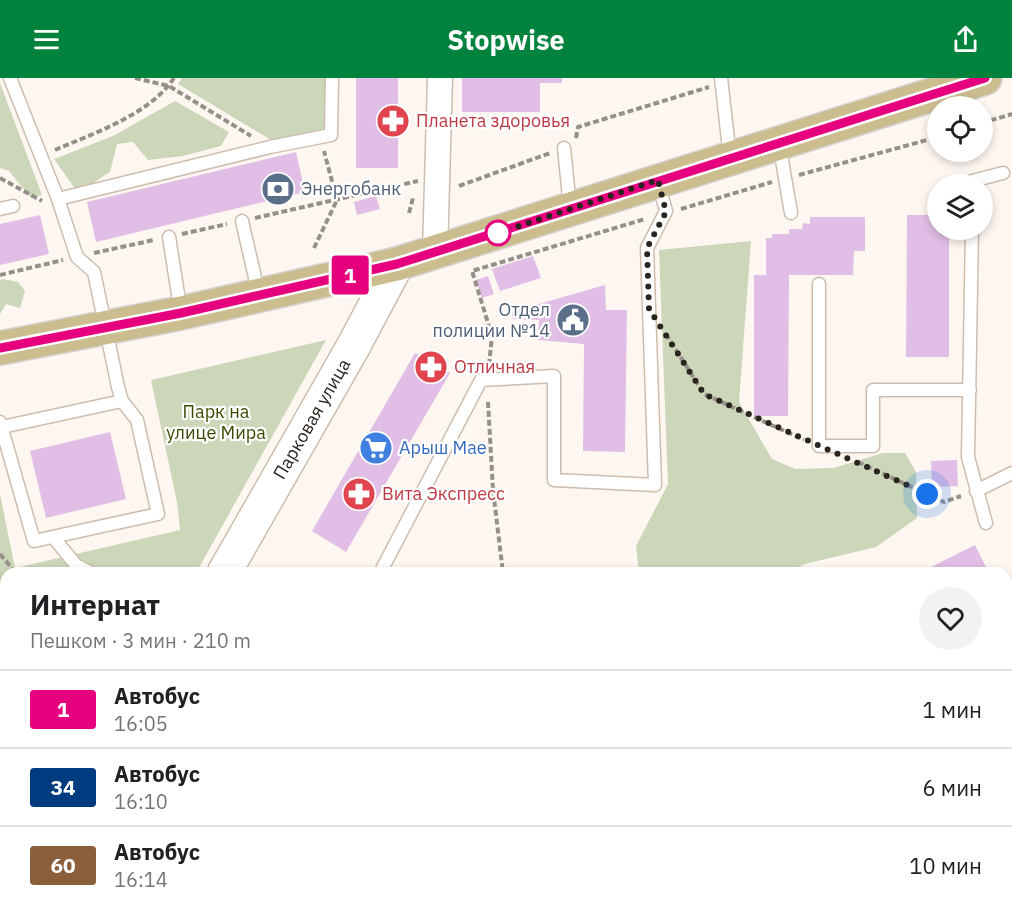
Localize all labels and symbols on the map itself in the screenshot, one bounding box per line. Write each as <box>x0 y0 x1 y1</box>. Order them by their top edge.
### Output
pharmacy icon: Планета здоровья <box>375 103 411 139</box>
place label: Планета здоровья <box>416 109 570 132</box>
bank icon: Энергобанк <box>260 171 296 207</box>
place label: Энергобанк <box>301 177 401 200</box>
unlabelled marker <box>485 220 511 246</box>
line badge: 1 <box>330 256 370 294</box>
place label: Отдел полиции №14 <box>433 298 550 342</box>
public building icon: Отдел полиции №14 <box>555 302 591 338</box>
pharmacy icon: Отличная <box>413 349 449 385</box>
street label: Парковая улица <box>268 354 356 483</box>
place label: Отличная <box>454 355 535 378</box>
park label: Парк на улице Мира <box>166 400 266 444</box>
supermarket icon: Арыш Мае <box>358 430 394 466</box>
place label: Арыш Мае <box>399 436 487 459</box>
pharmacy icon: Вита Экспресс <box>341 476 377 512</box>
your location <box>912 479 942 509</box>
place label: Вита Экспресс <box>382 482 505 505</box>

